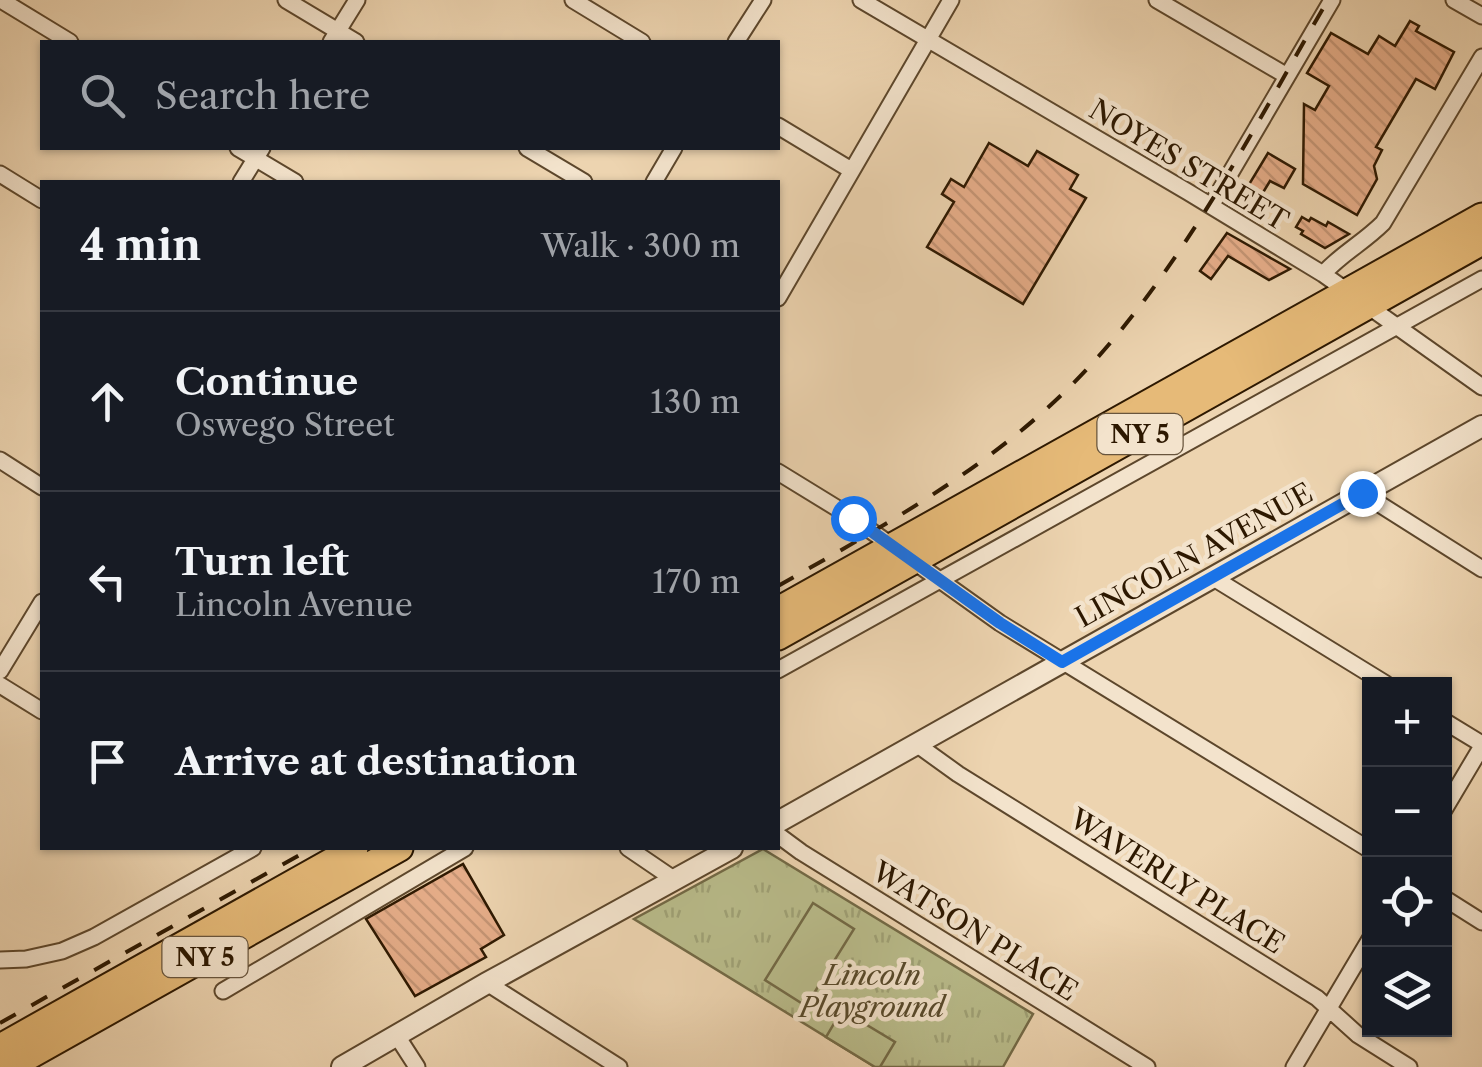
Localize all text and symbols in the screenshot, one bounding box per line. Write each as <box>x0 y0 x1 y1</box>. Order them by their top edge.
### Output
search box <box>40 40 780 150</box>
icon: search <box>75 68 130 123</box>
text: Search here <box>155 72 370 119</box>
street label: NOYES STREET <box>1083 92 1295 238</box>
text: 4 min <box>80 219 201 271</box>
text: Walk · 300 m <box>541 226 740 265</box>
text: Continue <box>175 358 358 405</box>
icon: ahead <box>80 374 135 429</box>
text: 130 m <box>650 382 740 421</box>
text: Oswego Street <box>175 405 394 444</box>
road number: NY 5 <box>1098 414 1182 454</box>
route end <box>1340 471 1386 517</box>
street label: LINCOLN AVENUE <box>1069 476 1319 634</box>
route start <box>831 496 877 542</box>
text: Turn left <box>175 538 349 585</box>
icon: left <box>80 554 135 609</box>
text: 170 m <box>652 562 740 601</box>
text: Lincoln Avenue <box>175 585 413 624</box>
map controls <box>1362 677 1452 1037</box>
button: + <box>1362 677 1452 767</box>
icon: arrive <box>80 734 135 789</box>
text: Arrive at destination <box>175 738 578 785</box>
button: − <box>1362 767 1452 857</box>
street label: WAVERLY PLACE <box>1063 801 1291 961</box>
street label: WATSON PLACE <box>865 854 1084 1008</box>
button: locate <box>1362 857 1452 947</box>
road number: NY 5 <box>162 937 248 977</box>
button: layers <box>1362 947 1452 1037</box>
park label: Lincoln Playground <box>797 958 948 1024</box>

